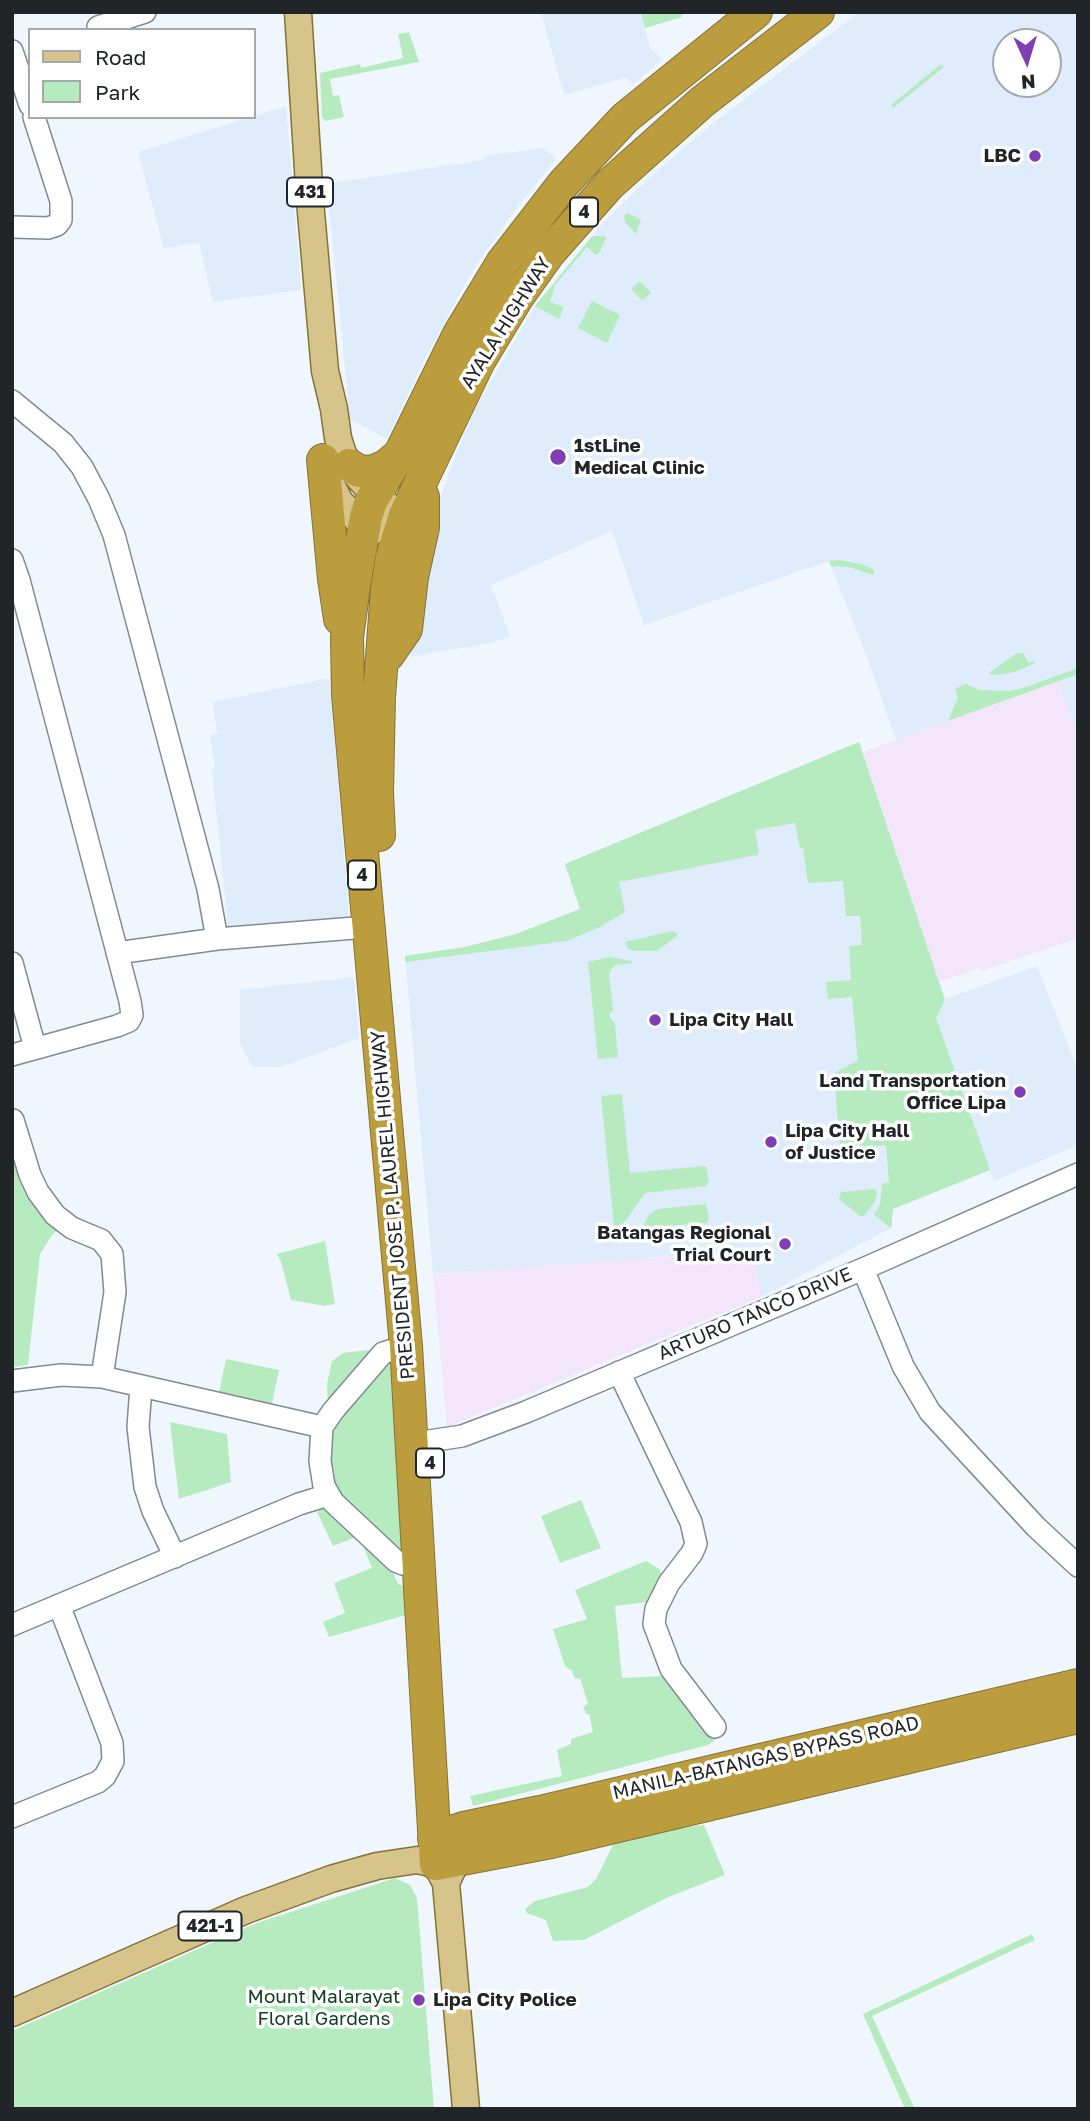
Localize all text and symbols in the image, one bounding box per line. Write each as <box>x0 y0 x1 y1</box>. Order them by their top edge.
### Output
legend <box>28 28 256 119</box>
north arrow <box>992 28 1062 98</box>
text: Road <box>95 44 146 70</box>
text: N <box>1020 70 1036 94</box>
text: Park <box>95 79 140 105</box>
place label: LBC <box>983 145 1021 167</box>
marker: LBC <box>1027 148 1043 164</box>
road number: 431 <box>287 177 333 206</box>
road number: 4 <box>570 197 598 226</box>
street label: AYALA HIGHWAY <box>456 253 556 393</box>
place label: 1stLine Medical Clinic <box>574 435 705 479</box>
marker: 1stLine Medical Clinic <box>548 447 568 467</box>
road number: 4 <box>348 860 376 890</box>
place label: Lipa City Hall <box>669 1009 793 1031</box>
marker: Lipa City Hall <box>647 1012 663 1028</box>
street label: PRESIDENT JOSE P. LAUREL HIGHWAY <box>366 1030 420 1380</box>
place label: Land Transportation Office Lipa <box>819 1070 1006 1114</box>
marker: Land Transportation Office Lipa <box>1012 1084 1028 1100</box>
place label: Lipa City Hall of Justice <box>785 1120 909 1164</box>
marker: Lipa City Hall of Justice <box>763 1134 779 1150</box>
place label: Batangas Regional Trial Court <box>597 1222 771 1266</box>
marker: Batangas Regional Trial Court <box>777 1236 793 1252</box>
street label: ARTURO TANCO DRIVE <box>655 1263 855 1365</box>
road number: 4 <box>416 1448 444 1478</box>
street label: MANILA-BATANGAS BYPASS ROAD <box>611 1712 921 1804</box>
road number: 421-1 <box>178 1912 242 1940</box>
park label: Mount Malarayat Floral Gardens <box>248 1986 400 2030</box>
place label: Lipa City Police <box>433 1989 577 2011</box>
marker: Lipa City Police <box>411 1992 427 2008</box>

